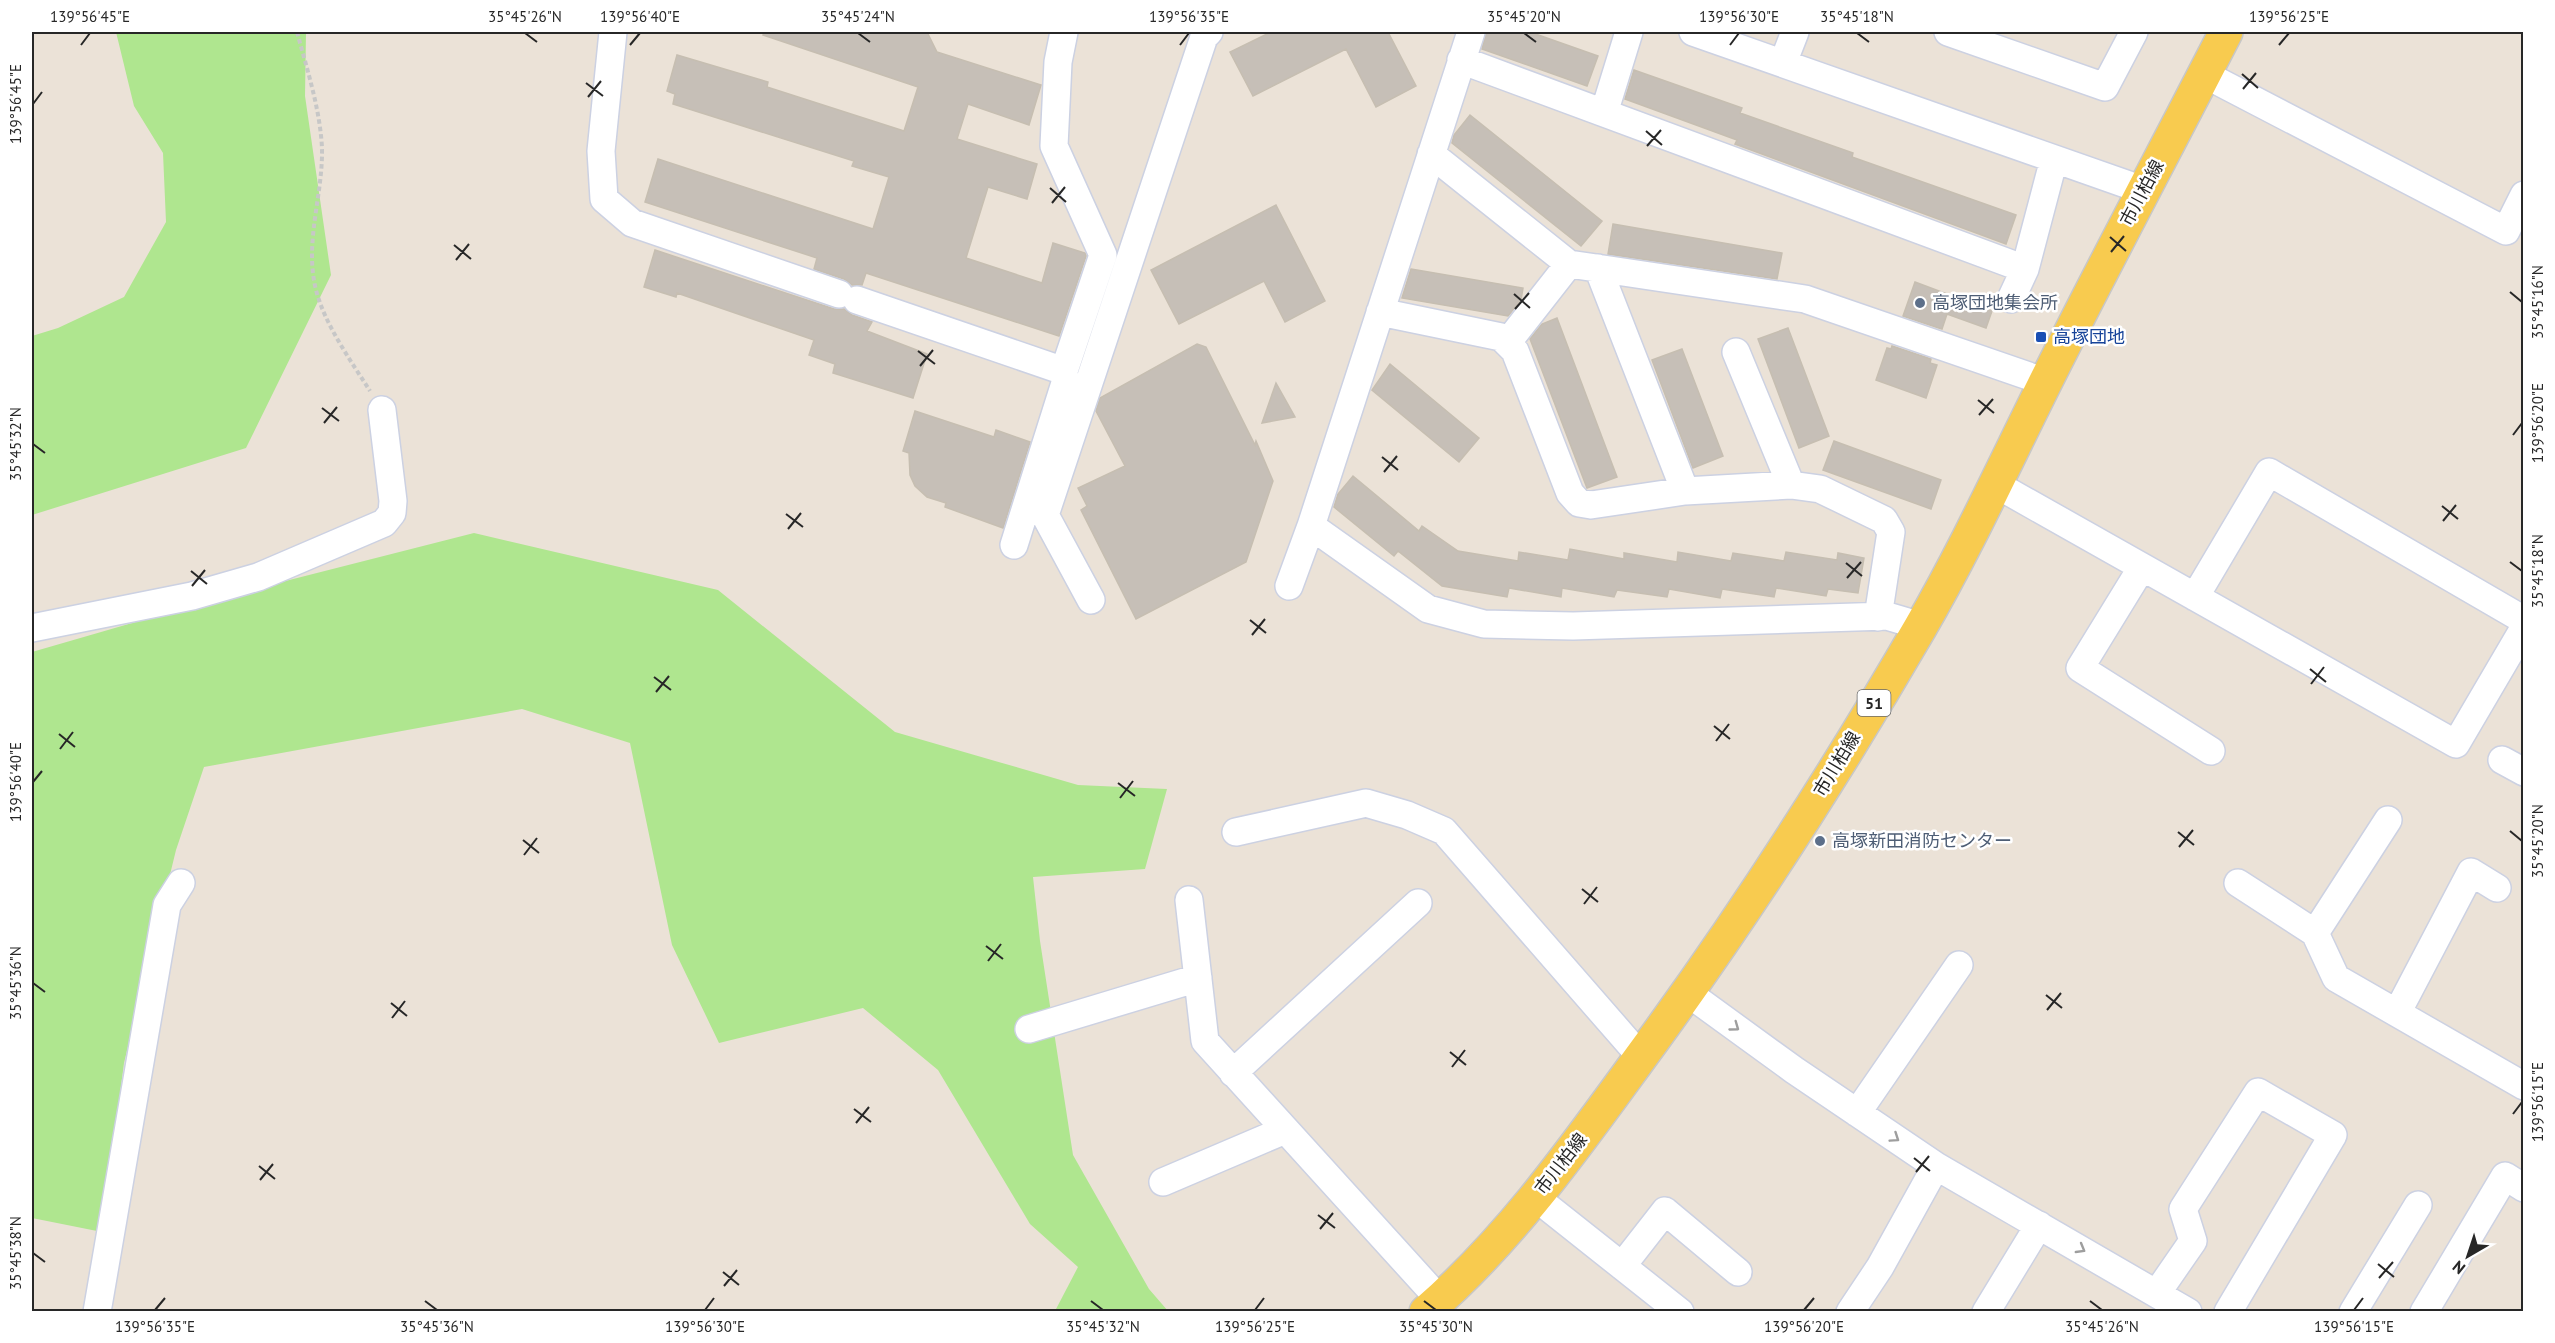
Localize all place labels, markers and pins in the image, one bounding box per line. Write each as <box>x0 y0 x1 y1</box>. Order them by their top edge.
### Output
place label: 高塚団地集会所 <box>1932 291 2058 314</box>
marker: 高塚団地集会所 <box>1913 296 1927 310</box>
place label: 高塚団地 <box>2053 325 2125 348</box>
marker: 高塚団地 <box>2034 330 2048 344</box>
place label: 高塚新田消防センター <box>1832 829 2012 852</box>
marker: 高塚新田消防センター <box>1813 834 1827 848</box>

